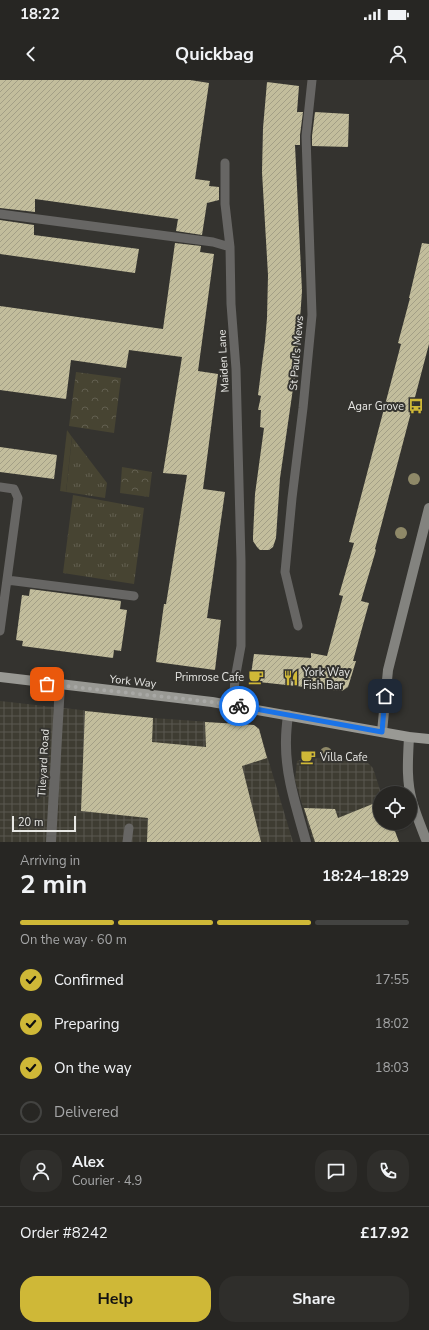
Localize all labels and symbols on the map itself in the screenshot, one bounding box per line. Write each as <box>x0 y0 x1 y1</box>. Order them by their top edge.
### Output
street label: St Paul's Mews <box>286 315 307 391</box>
street label: Maiden Lane <box>214 329 233 393</box>
bus stop icon: Agar Grove <box>407 397 425 415</box>
place label: Agar Grove <box>348 399 404 414</box>
place label: York Way Fish Bar <box>302 665 350 693</box>
pin <box>30 667 64 701</box>
cafe icon: Primrose Cafe <box>247 668 265 686</box>
restaurant icon: York Way Fish Bar <box>282 669 300 687</box>
place label: Primrose Cafe <box>175 670 244 685</box>
street label: York Way <box>108 671 157 691</box>
pin <box>368 679 402 713</box>
courier <box>219 686 259 726</box>
street label: Tileyard Road <box>34 729 53 797</box>
cafe icon: Villa Cafe <box>299 748 317 766</box>
place label: Villa Cafe <box>319 750 368 765</box>
scale bar <box>12 814 76 833</box>

